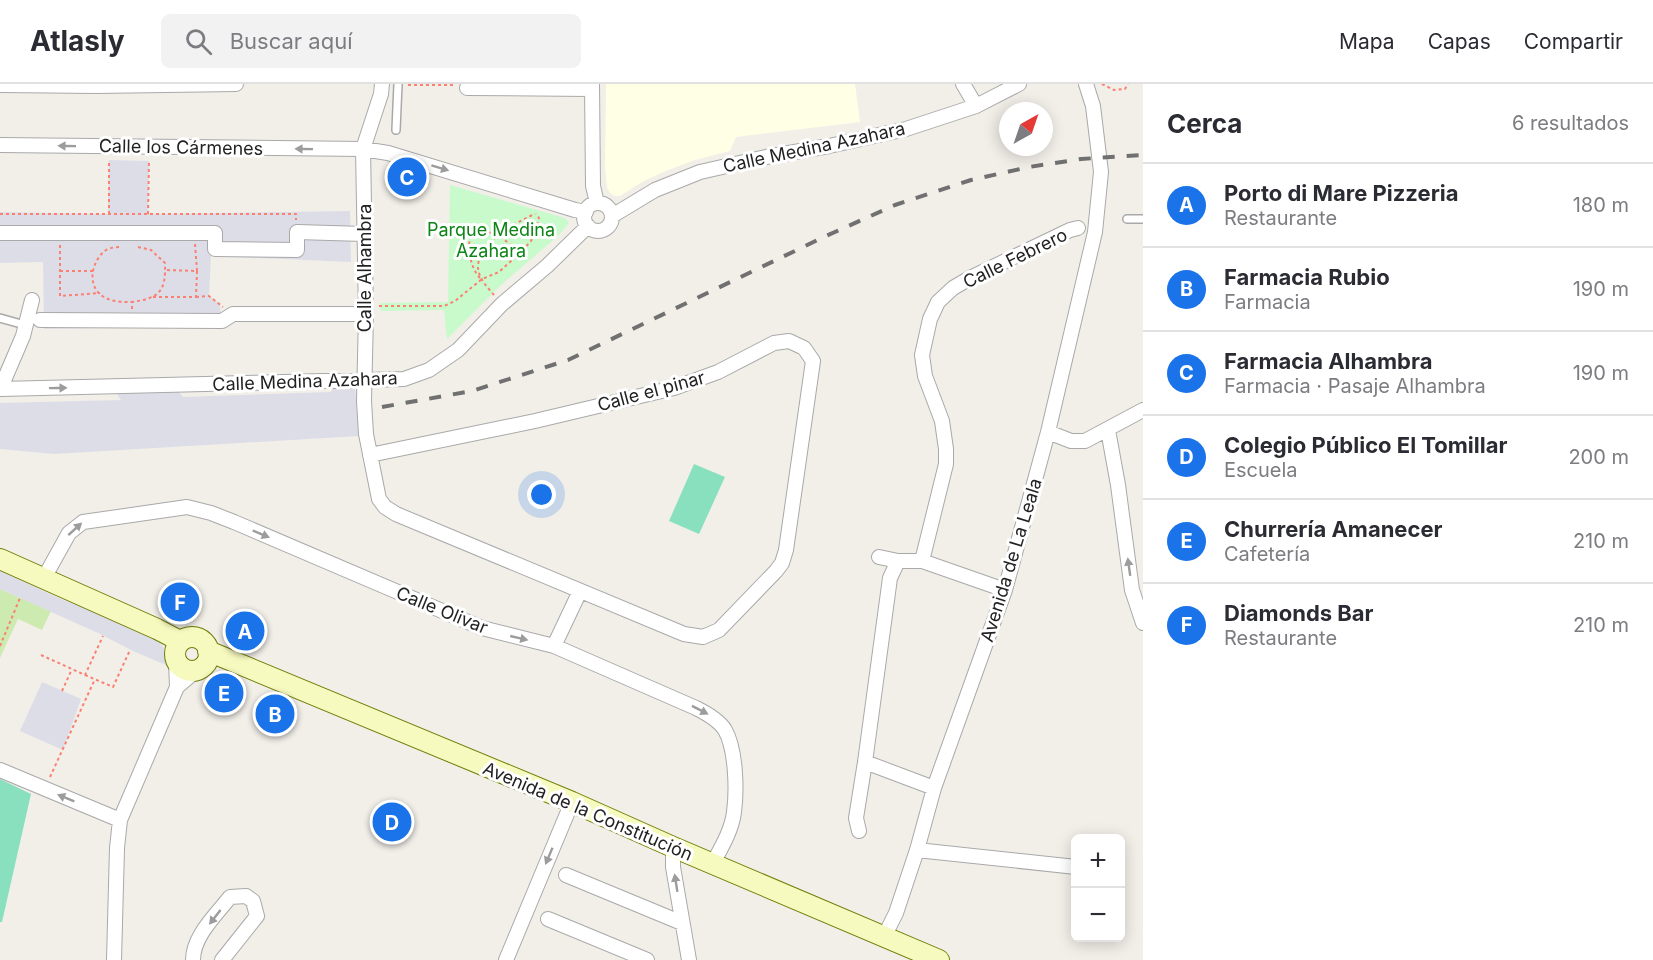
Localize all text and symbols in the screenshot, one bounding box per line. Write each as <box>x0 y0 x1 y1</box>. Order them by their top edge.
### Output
search box <box>161 14 581 68</box>
text: Atlasly <box>30 24 125 58</box>
icon: search <box>182 25 215 58</box>
text: Buscar aquí <box>230 28 353 54</box>
text: Mapa <box>1339 29 1395 54</box>
text: Capas <box>1428 29 1491 54</box>
text: Compartir <box>1524 29 1623 54</box>
north arrow <box>999 102 1053 156</box>
text: Cerca <box>1167 108 1242 139</box>
text: 6 resultados <box>1512 111 1629 135</box>
street label: Calle Medina Azahara <box>721 117 907 177</box>
street label: Calle los Cármenes <box>99 135 263 159</box>
one-way arrow <box>58 141 77 151</box>
one-way arrow <box>295 144 314 154</box>
pin: C <box>388 154 426 200</box>
one-way arrow <box>431 164 449 173</box>
text: Porto di Mare Pizzeria <box>1224 180 1458 206</box>
text: A <box>1179 193 1194 217</box>
text: 180 m <box>1573 193 1629 217</box>
street label: Calle Alhambra <box>354 204 375 332</box>
text: Restaurante <box>1224 206 1337 230</box>
park label: Parque Medina Azahara <box>427 219 555 261</box>
street label: Calle Febrero <box>960 224 1070 292</box>
text: Farmacia Rubio <box>1224 264 1390 290</box>
text: B <box>1180 277 1193 301</box>
text: 190 m <box>1573 277 1629 301</box>
text: Farmacia <box>1224 290 1311 314</box>
text: Farmacia Alhambra <box>1224 348 1432 374</box>
text: C <box>1179 361 1194 385</box>
text: 190 m <box>1573 361 1629 385</box>
street label: Calle Medina Azahara <box>212 367 398 395</box>
street label: Calle el pinar <box>595 367 707 415</box>
text: Farmacia · Pasaje Alhambra <box>1224 374 1486 398</box>
one-way arrow <box>49 383 68 392</box>
text: Colegio Público El Tomillar <box>1224 432 1507 458</box>
text: D <box>1179 445 1194 469</box>
text: 200 m <box>1568 445 1629 469</box>
text: Escuela <box>1224 458 1298 482</box>
street label: Avenida de La Leala <box>976 476 1046 644</box>
your location <box>527 480 556 509</box>
text: Churrería Amanecer <box>1224 516 1442 542</box>
one-way arrow <box>67 523 82 536</box>
one-way arrow <box>252 529 270 539</box>
text: E <box>1180 529 1193 553</box>
text: 210 m <box>1573 529 1629 553</box>
text: Cafetería <box>1224 542 1310 566</box>
one-way arrow <box>1124 557 1133 576</box>
pin: F <box>160 580 200 624</box>
street label: Calle Olivar <box>393 582 491 638</box>
text: Diamonds Bar <box>1224 600 1374 626</box>
pin: A <box>226 608 264 654</box>
text: F <box>1181 613 1192 637</box>
text: 210 m <box>1573 613 1629 637</box>
text: Restaurante <box>1224 626 1337 650</box>
one-way arrow <box>510 633 529 643</box>
pin: E <box>204 670 244 716</box>
pin: B <box>256 692 294 736</box>
one-way arrow <box>692 705 709 715</box>
street label: Avenida de la Constitución <box>480 757 696 865</box>
one-way arrow <box>56 793 74 803</box>
pin: D <box>372 800 412 844</box>
map controls <box>1071 834 1125 942</box>
button: + <box>1071 834 1125 888</box>
one-way arrow <box>544 848 554 866</box>
one-way arrow <box>671 873 680 892</box>
button: − <box>1071 888 1125 942</box>
one-way arrow <box>209 910 221 925</box>

